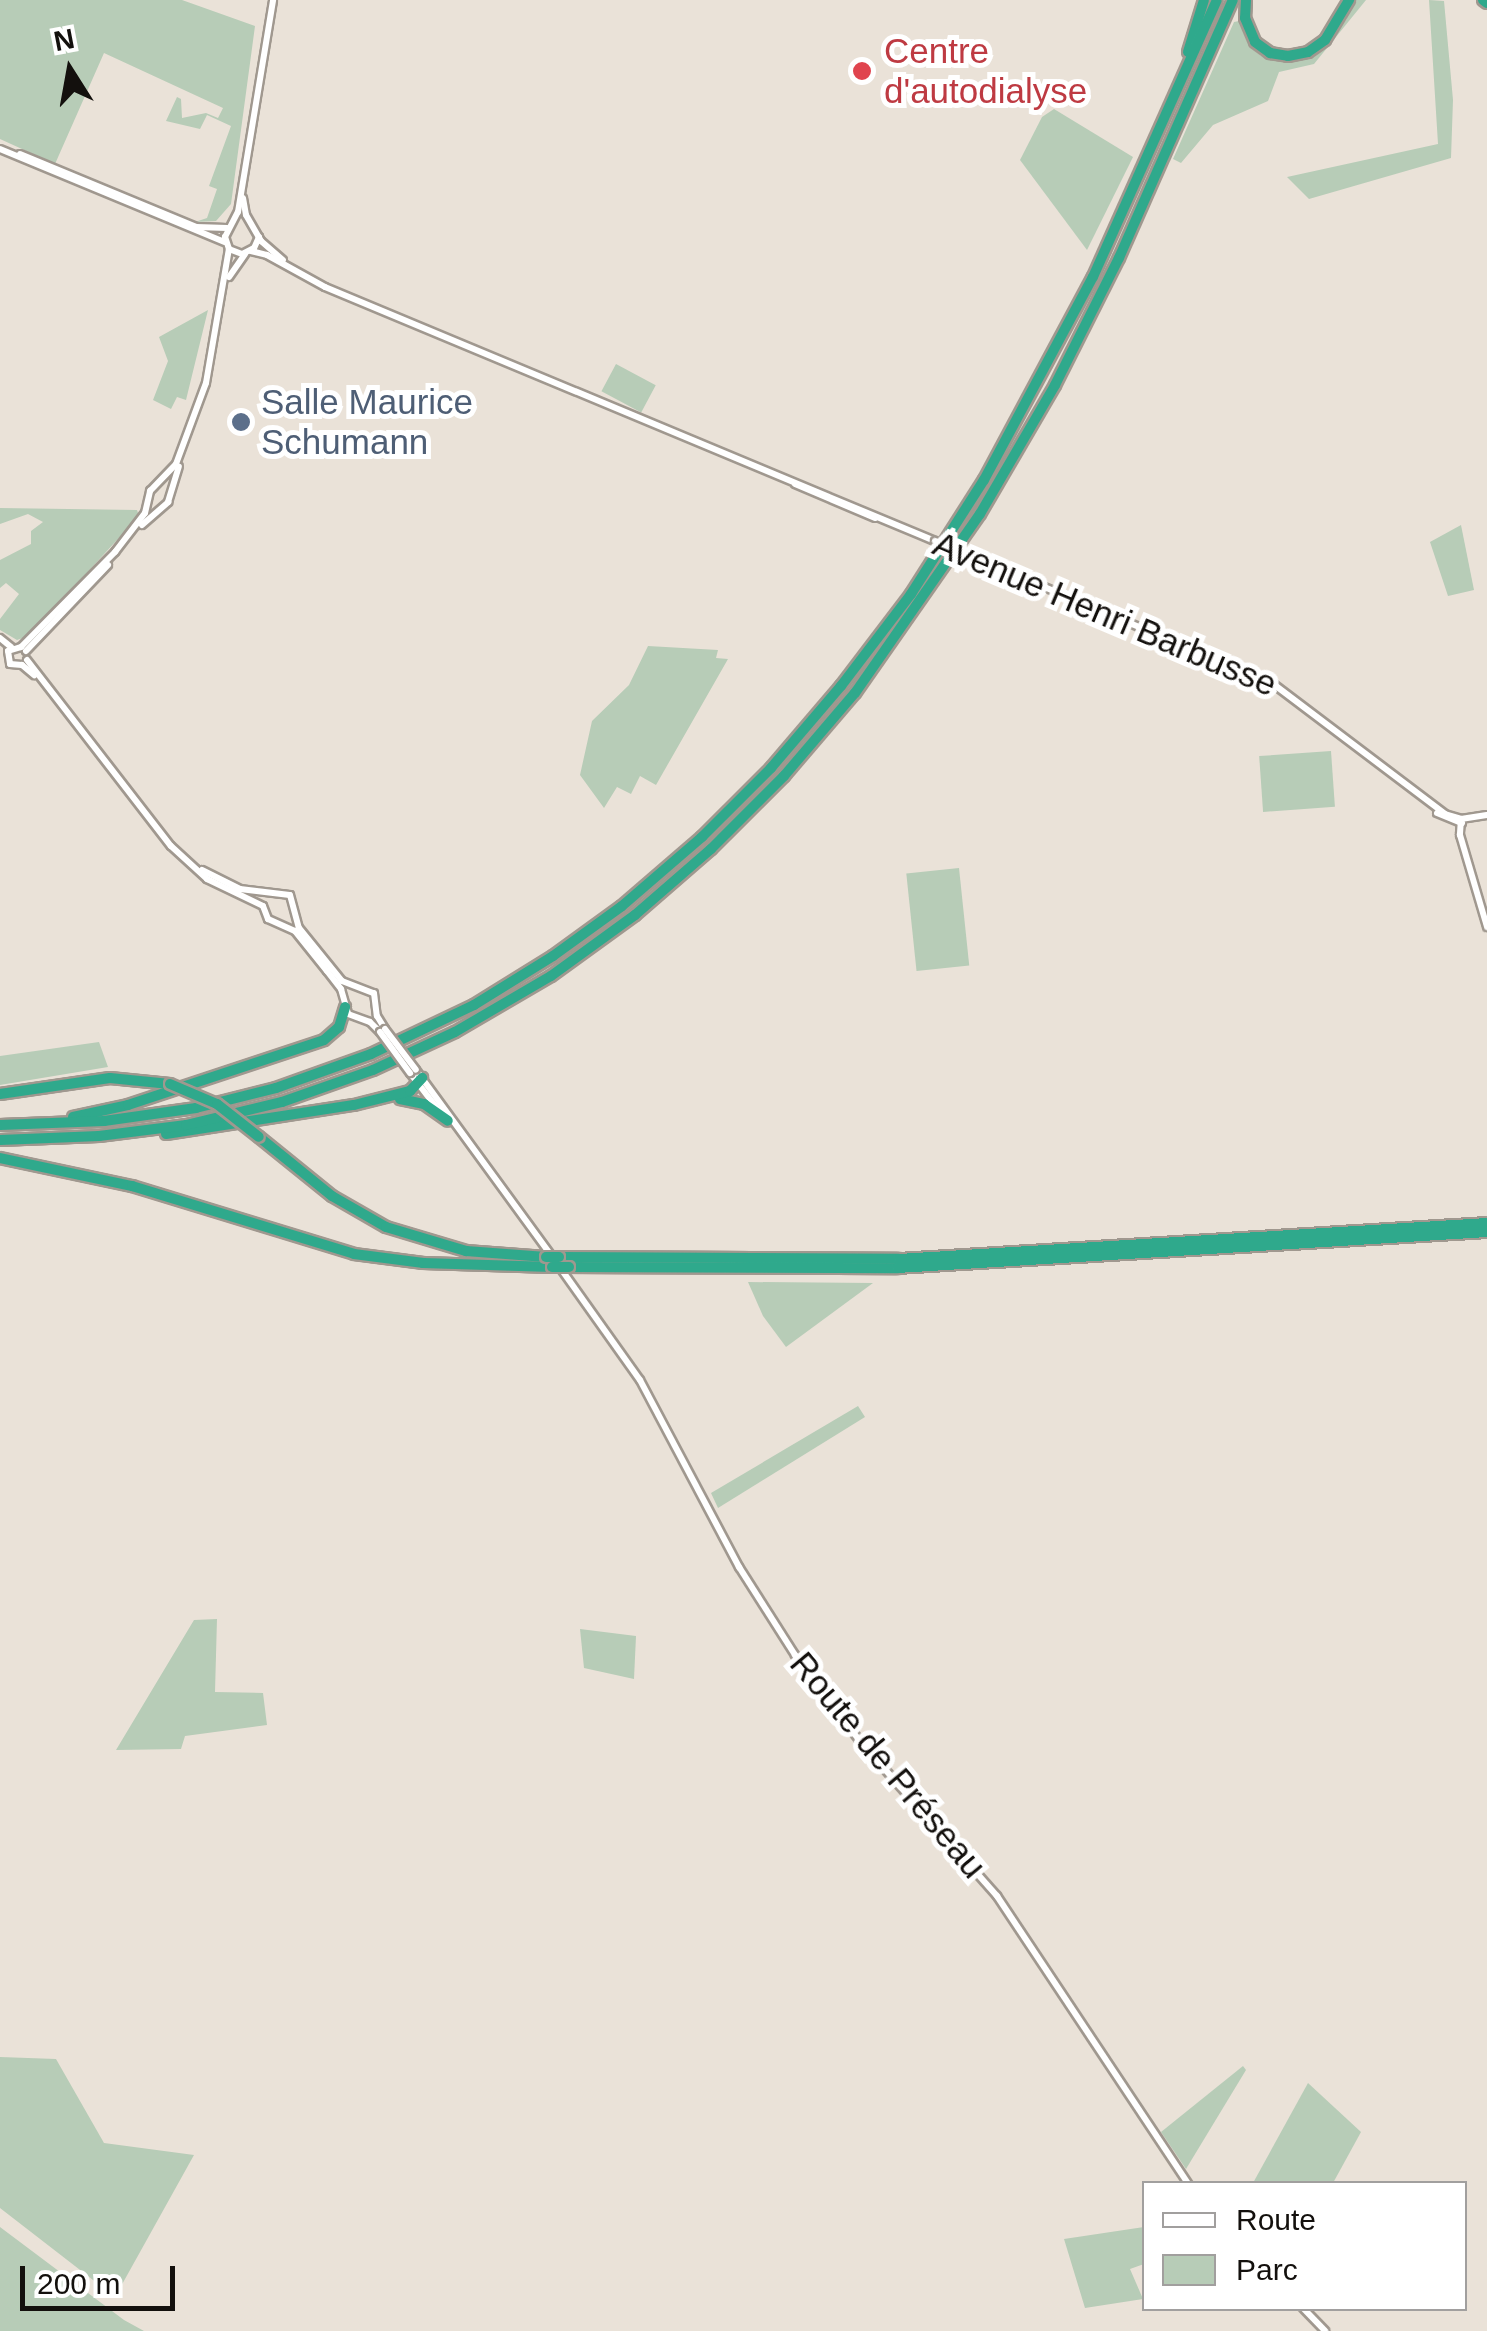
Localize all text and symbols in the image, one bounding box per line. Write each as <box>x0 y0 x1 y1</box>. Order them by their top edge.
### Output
north arrow <box>20 20 120 120</box>
text: N <box>51 23 77 57</box>
place label: Centre d'autodialyse <box>884 30 1087 112</box>
marker: Centre d'autodialyse <box>849 58 875 84</box>
place label: Salle Maurice Schumann <box>261 381 473 463</box>
marker: Salle Maurice Schumann <box>230 411 252 433</box>
street label: Avenue Henri Barbusse <box>927 523 1283 705</box>
street label: Route de Préseau <box>781 1643 995 1887</box>
legend <box>1142 2181 1467 2311</box>
text: Route <box>1236 2203 1316 2236</box>
scale bar <box>25 2246 180 2308</box>
text: Parc <box>1236 2253 1298 2286</box>
text: 200 m <box>37 2267 120 2300</box>

